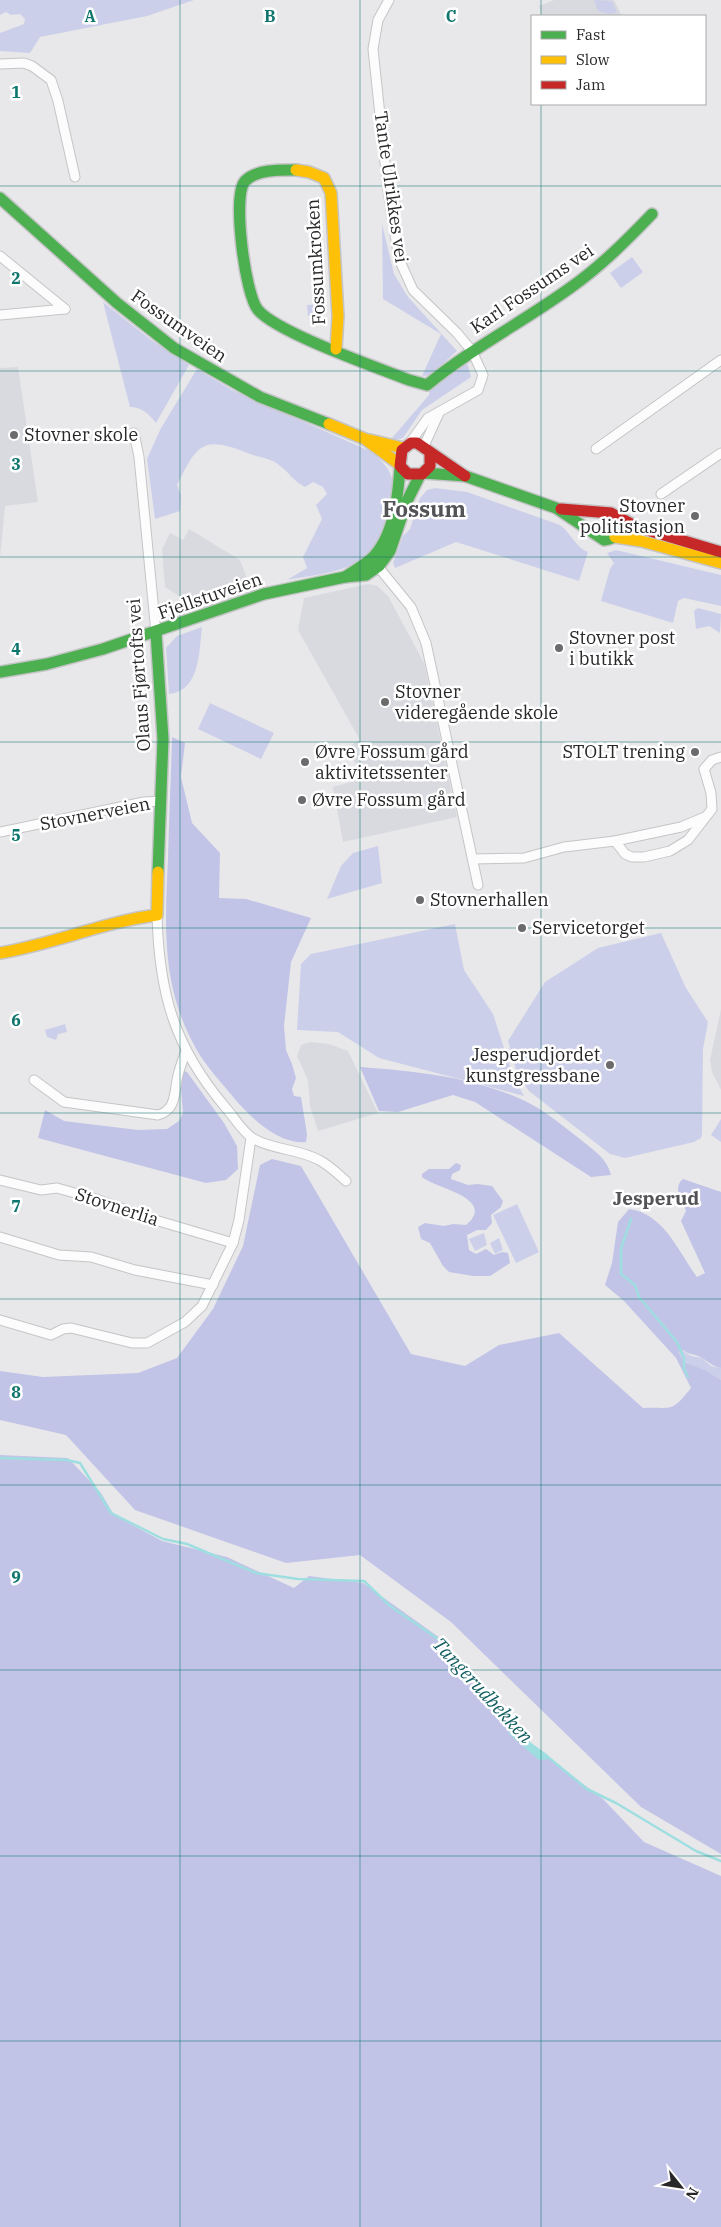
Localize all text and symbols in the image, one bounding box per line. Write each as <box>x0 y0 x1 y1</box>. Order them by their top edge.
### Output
text: A <box>84 6 96 26</box>
text: B <box>264 6 276 26</box>
text: C <box>446 6 456 26</box>
legend <box>531 15 706 105</box>
text: Fast <box>576 25 606 44</box>
text: Slow <box>576 50 610 69</box>
text: Jam <box>576 75 605 94</box>
text: 1 <box>11 82 21 102</box>
street label: Tante Ulrikkes vei <box>369 110 414 265</box>
street label: Fossumkroken <box>301 198 330 326</box>
street label: Karl Fossums vei <box>466 239 598 338</box>
text: 2 <box>11 268 21 288</box>
street label: Fossumveien <box>127 284 232 367</box>
place label: Stovner skole <box>24 423 138 446</box>
marker: Stovner skole <box>8 429 20 441</box>
text: 3 <box>11 454 21 474</box>
district label: Fossum <box>382 494 466 523</box>
place label: Stovner politistasjon <box>580 494 685 538</box>
marker: Stovner politistasjon <box>689 510 701 522</box>
street label: Fjellstuveien <box>155 567 265 624</box>
street label: Olaus Fjørtofts vei <box>122 597 155 752</box>
place label: Stovner post i butikk <box>569 626 675 670</box>
text: 4 <box>11 639 21 659</box>
marker: Stovner post i butikk <box>553 642 565 654</box>
place label: Stovner videregående skole <box>395 680 558 724</box>
marker: Stovner videregående skole <box>379 696 391 708</box>
place label: Øvre Fossum gård aktivitetssenter <box>315 740 469 784</box>
place label: STOLT trening <box>562 740 685 763</box>
marker: STOLT trening <box>689 746 701 758</box>
marker: Øvre Fossum gård aktivitetssenter <box>299 756 311 768</box>
place label: Øvre Fossum gård <box>312 788 466 811</box>
street label: Stovnerveien <box>38 792 152 835</box>
marker: Øvre Fossum gård <box>296 794 308 806</box>
text: 5 <box>11 825 21 845</box>
place label: Stovnerhallen <box>430 888 549 911</box>
marker: Stovnerhallen <box>414 894 426 906</box>
place label: Servicetorget <box>532 916 645 939</box>
marker: Servicetorget <box>516 922 528 934</box>
text: 6 <box>11 1010 21 1030</box>
place label: Jesperudjordet kunstgressbane <box>465 1043 600 1087</box>
marker: Jesperudjordet kunstgressbane <box>604 1059 616 1071</box>
street label: Stovnerlia <box>72 1182 162 1231</box>
district label: Jesperud <box>613 1186 699 1210</box>
text: 7 <box>11 1196 21 1216</box>
text: 8 <box>11 1382 21 1402</box>
text: 9 <box>11 1567 21 1587</box>
water label: Tangerudbekken <box>428 1632 538 1748</box>
north arrow <box>656 2162 706 2212</box>
text: N <box>682 2184 703 2203</box>

